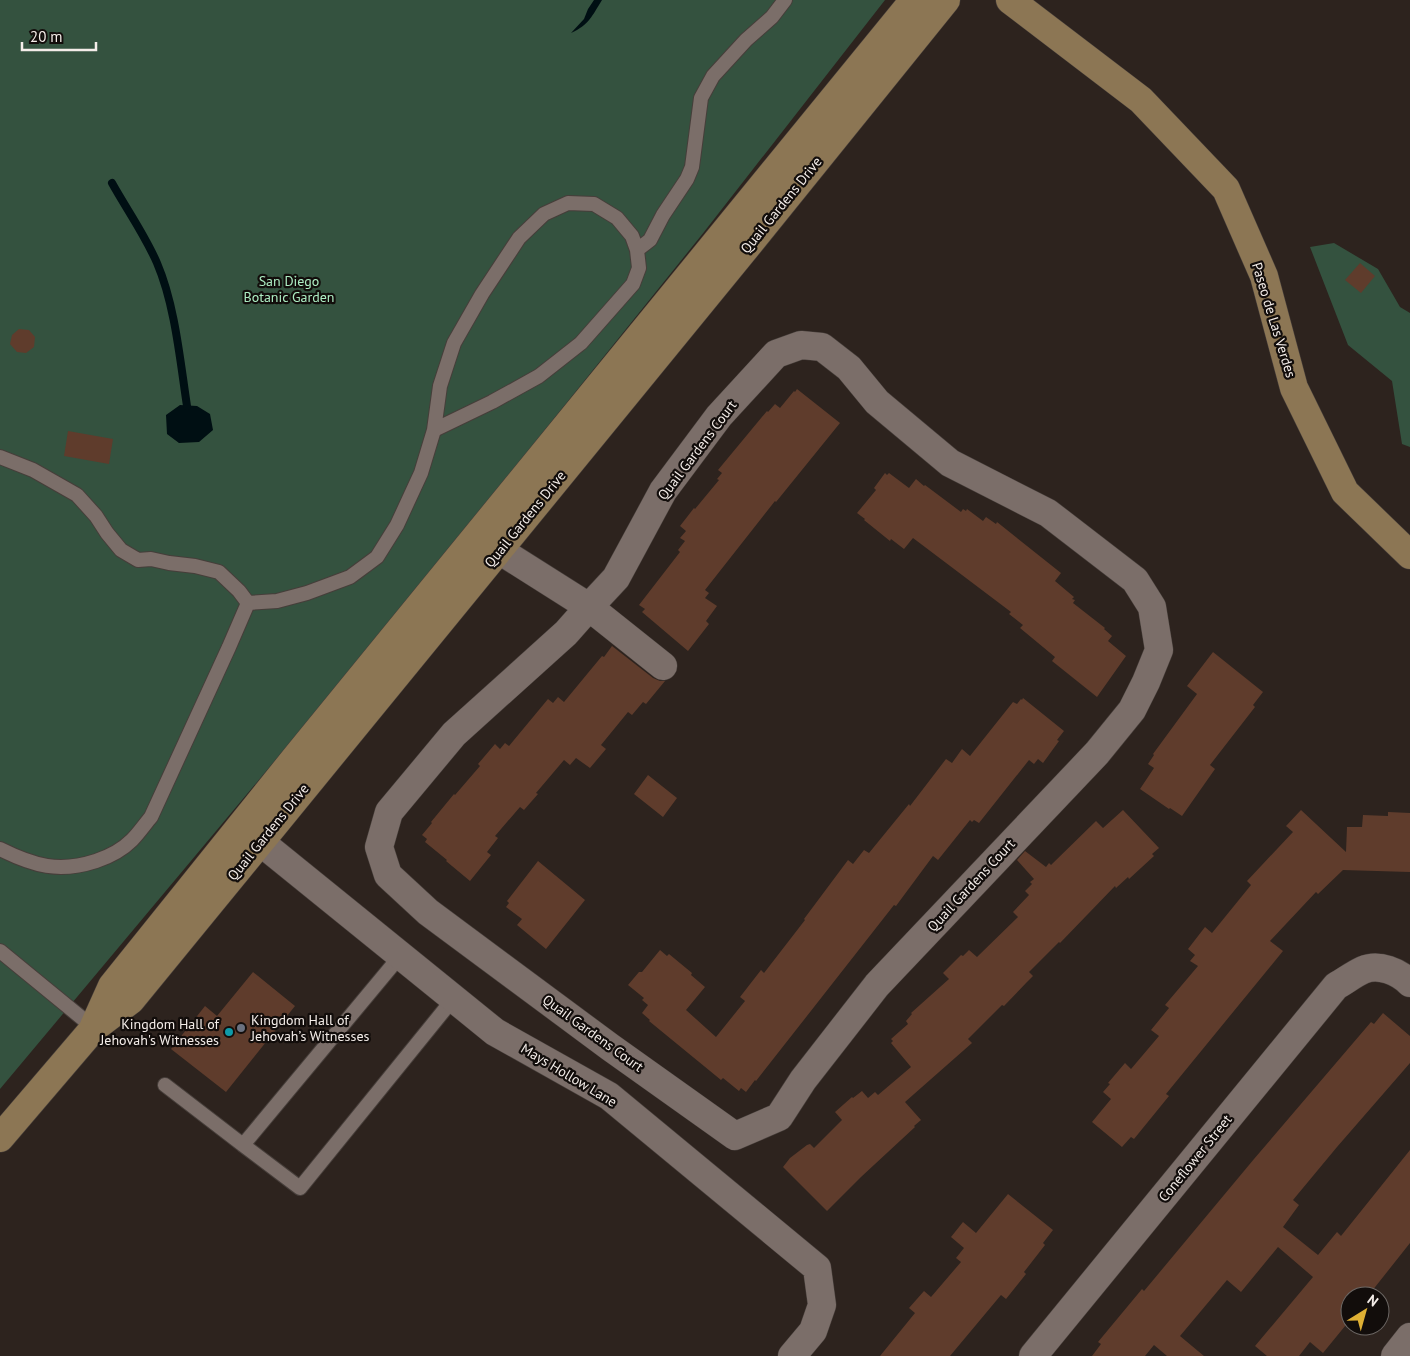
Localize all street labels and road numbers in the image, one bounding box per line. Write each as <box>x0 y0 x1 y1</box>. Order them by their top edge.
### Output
street label: Quail Gardens Drive <box>736 153 826 257</box>
street label: Paseo de Las Verdes <box>1248 260 1300 380</box>
street label: Quail Gardens Court <box>654 396 741 503</box>
street label: Quail Gardens Drive <box>480 467 570 571</box>
street label: Quail Gardens Drive <box>223 780 313 884</box>
street label: Quail Gardens Court <box>923 835 1019 935</box>
street label: Quail Gardens Court <box>539 990 647 1076</box>
street label: Mays Hollow Lane <box>518 1039 620 1111</box>
street label: Coneflower Street <box>1154 1111 1236 1205</box>

